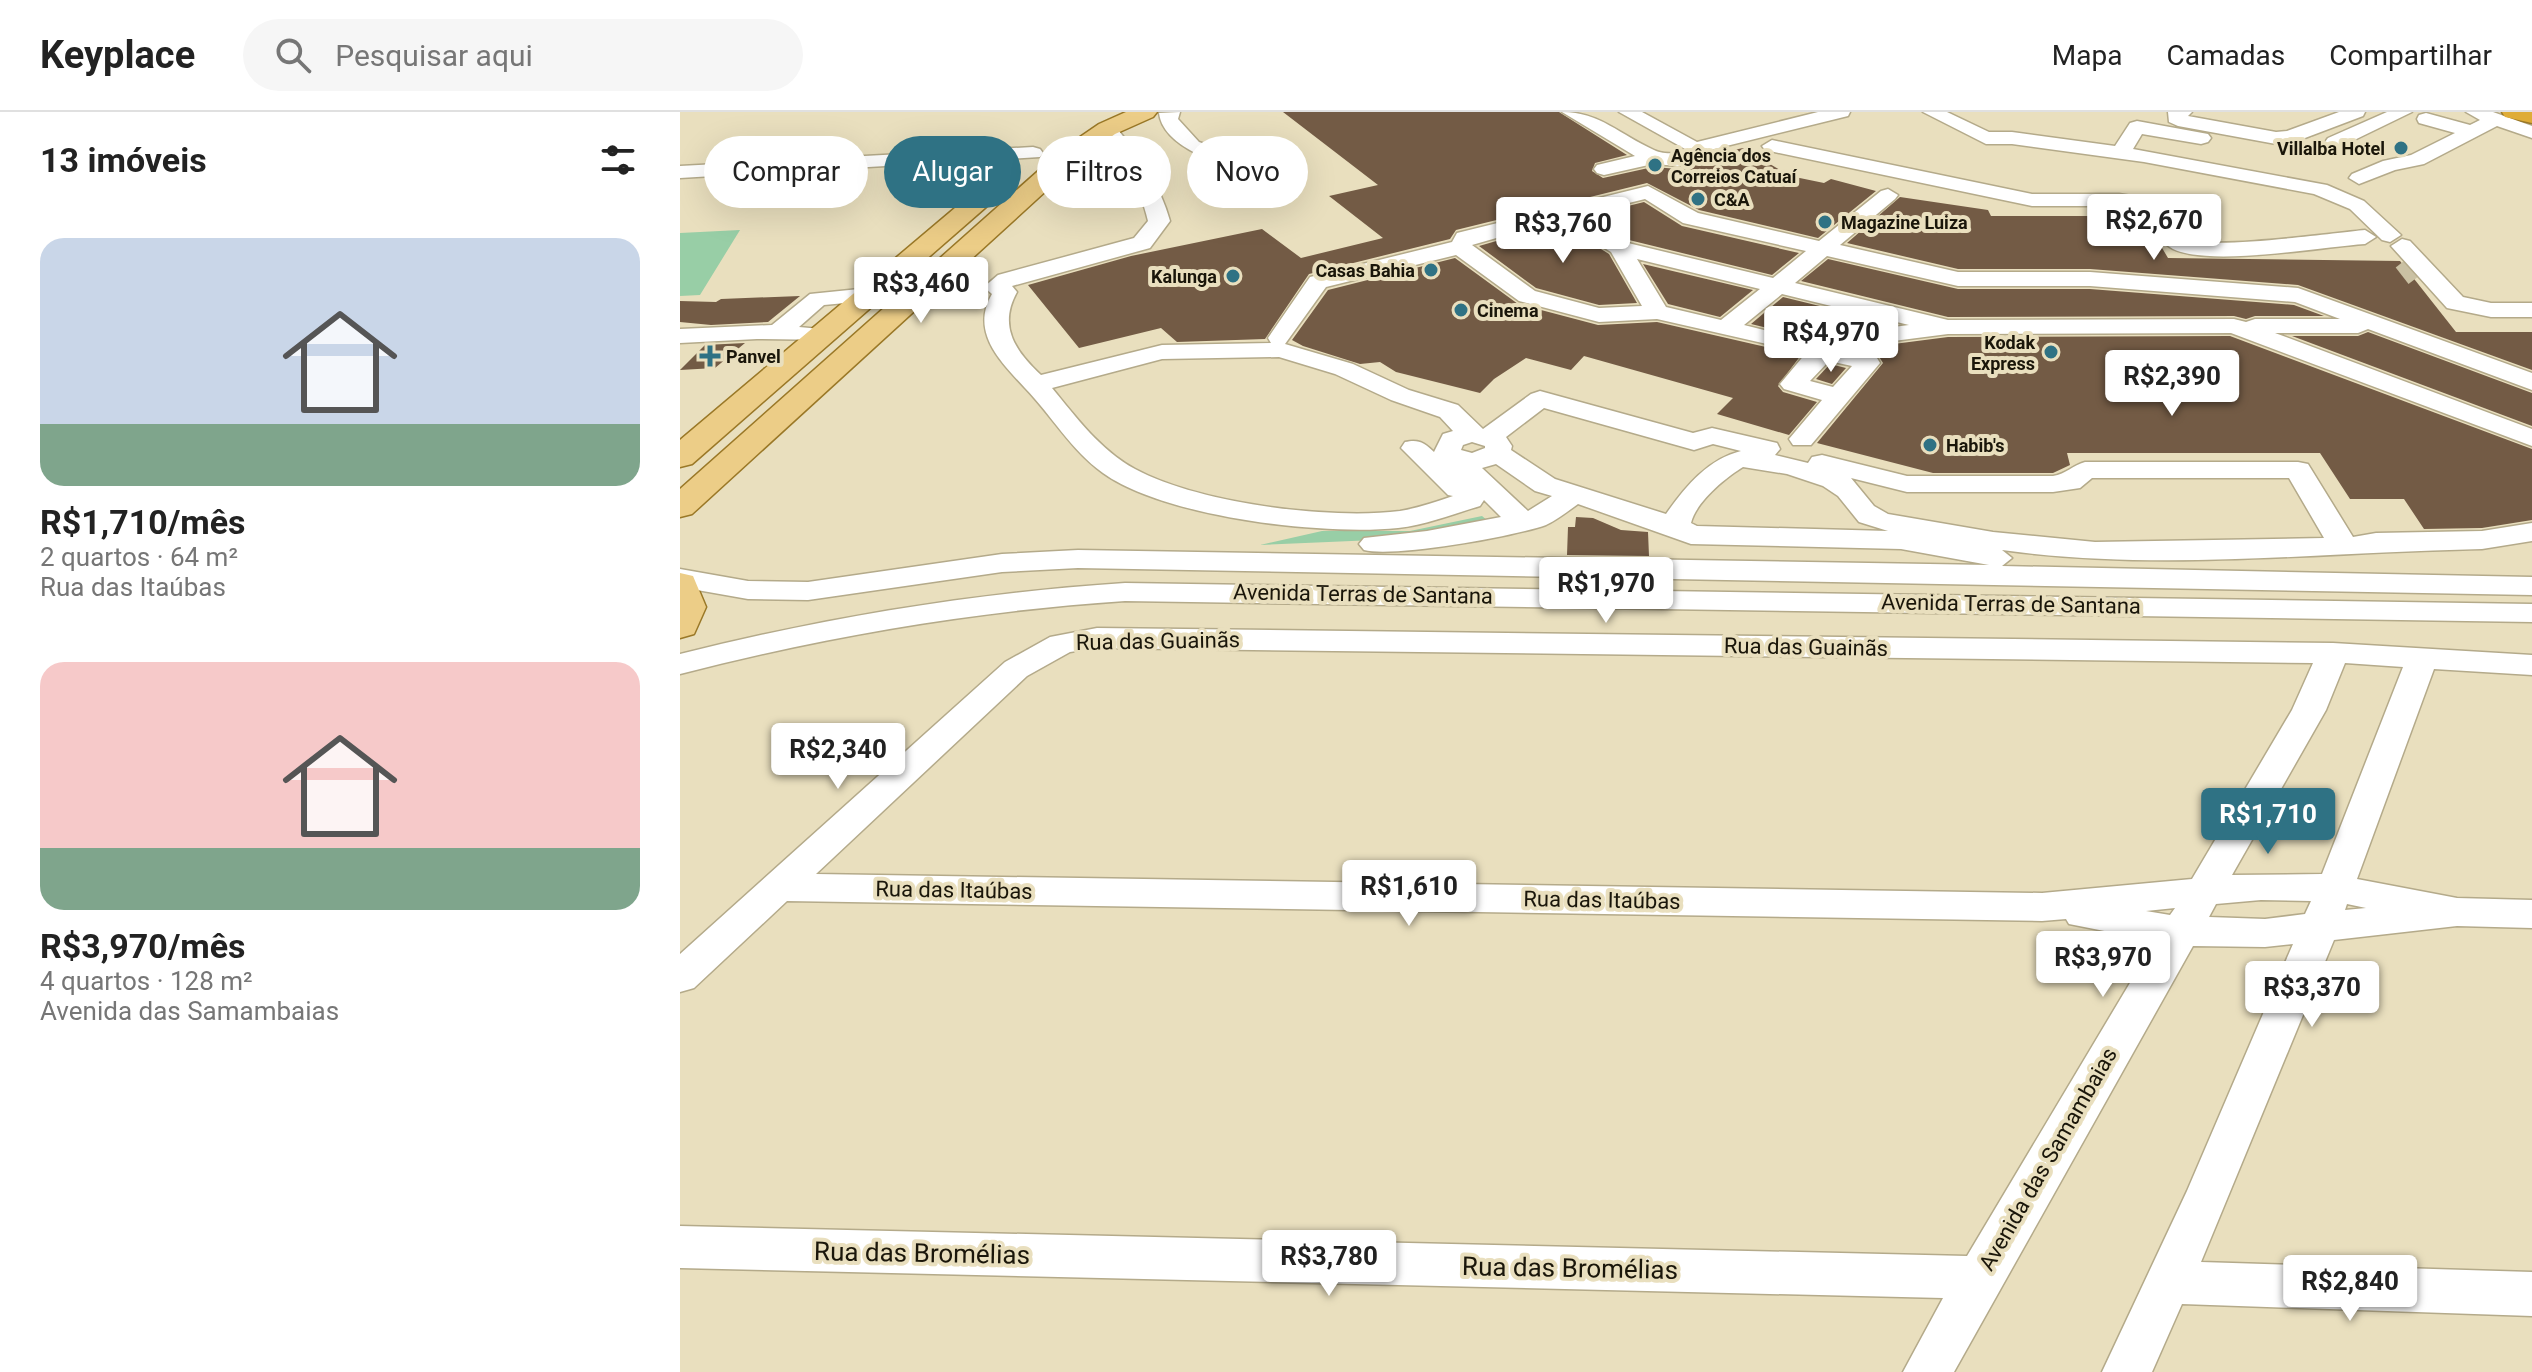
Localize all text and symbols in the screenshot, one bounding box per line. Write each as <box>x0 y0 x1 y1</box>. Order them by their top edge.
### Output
search box <box>243 19 803 91</box>
text: Keyplace <box>40 33 195 77</box>
icon: search <box>271 33 315 77</box>
text: Pesquisar aqui <box>335 38 533 73</box>
text: Mapa <box>2052 39 2122 72</box>
text: Camadas <box>2166 39 2285 72</box>
text: Compartilhar <box>2329 39 2492 72</box>
chip: Comprar <box>704 136 868 208</box>
chip: Alugar <box>884 136 1021 208</box>
chip: Filtros <box>1037 136 1171 208</box>
chip: Novo <box>1187 136 1308 208</box>
icon: filters <box>596 138 640 182</box>
place label: Villalba Hotel <box>2277 138 2385 159</box>
marker: Villalba Hotel <box>2392 139 2410 157</box>
text: 13 imóveis <box>40 140 207 180</box>
place label: Agência dos Correios Catuaí <box>1671 145 1798 187</box>
marker: Agência dos Correios Catuaí <box>1646 156 1664 174</box>
place label: C&A <box>1714 189 1751 210</box>
marker: C&A <box>1689 190 1707 208</box>
pin: R$2,670 <box>2080 194 2228 262</box>
pin: R$3,760 <box>1489 197 1637 265</box>
text: R$2,670 <box>2105 205 2203 235</box>
text: R$3,760 <box>1514 208 1612 238</box>
place label: Magazine Luiza <box>1841 212 1968 233</box>
marker: Magazine Luiza <box>1816 213 1834 231</box>
pin: R$3,460 <box>847 257 995 325</box>
place label: Casas Bahia <box>1315 260 1415 281</box>
marker: Casas Bahia <box>1422 261 1440 279</box>
place label: Kalunga <box>1151 266 1217 287</box>
marker: Kalunga <box>1224 267 1242 285</box>
text: R$3,460 <box>872 268 970 298</box>
icon: home <box>268 290 412 434</box>
place label: Cinema <box>1477 300 1539 321</box>
marker: Cinema <box>1452 301 1470 319</box>
pin: R$4,970 <box>1757 306 1905 374</box>
text: R$4,970 <box>1782 317 1880 347</box>
place label: Kodak Express <box>1971 332 2035 374</box>
marker: Kodak Express <box>2042 343 2060 361</box>
place label: Panvel <box>726 346 781 367</box>
marker: Panvel <box>701 347 719 365</box>
pin: R$2,390 <box>2098 350 2246 418</box>
text: R$2,390 <box>2123 361 2221 391</box>
place label: Habib's <box>1946 435 2004 456</box>
marker: Habib's <box>1921 436 1939 454</box>
text: R$1,710/mês <box>40 502 246 542</box>
text: 2 quartos · 64 m² <box>40 542 238 572</box>
pin: R$1,970 <box>1532 557 1680 625</box>
text: R$1,970 <box>1557 568 1655 598</box>
text: Rua das Itaúbas <box>40 572 226 602</box>
street label: Avenida Terras de Santana <box>1233 579 1493 609</box>
street label: Avenida Terras de Santana <box>1881 589 2141 619</box>
street label: Rua das Guainãs <box>1076 627 1240 655</box>
street label: Rua das Guainãs <box>1724 633 1888 661</box>
icon: home <box>268 714 412 858</box>
pin: R$2,340 <box>764 723 912 791</box>
text: R$2,340 <box>789 734 887 764</box>
pin: R$1,710 <box>2194 788 2342 856</box>
text: R$1,710 <box>2219 799 2317 829</box>
pin: R$1,610 <box>1335 860 1483 928</box>
text: R$1,610 <box>1360 871 1458 901</box>
street label: Rua das Itaúbas <box>875 876 1033 904</box>
street label: Rua das Itaúbas <box>1523 886 1681 914</box>
text: R$3,970/mês <box>40 926 246 966</box>
pin: R$3,970 <box>2029 931 2177 999</box>
text: R$3,970 <box>2054 942 2152 972</box>
pin: R$3,370 <box>2238 961 2386 1029</box>
text: 4 quartos · 128 m² <box>40 966 253 996</box>
text: R$3,370 <box>2263 972 2361 1002</box>
text: Avenida das Samambaias <box>40 996 339 1026</box>
street label: Avenida das Samambaias <box>1974 1043 2122 1275</box>
pin: R$3,780 <box>1255 1230 1403 1298</box>
street label: Rua das Bromélias <box>814 1236 1030 1270</box>
text: R$3,780 <box>1280 1241 1378 1271</box>
street label: Rua das Bromélias <box>1462 1251 1678 1285</box>
pin: R$2,840 <box>2276 1255 2424 1323</box>
text: R$2,840 <box>2301 1266 2399 1296</box>

